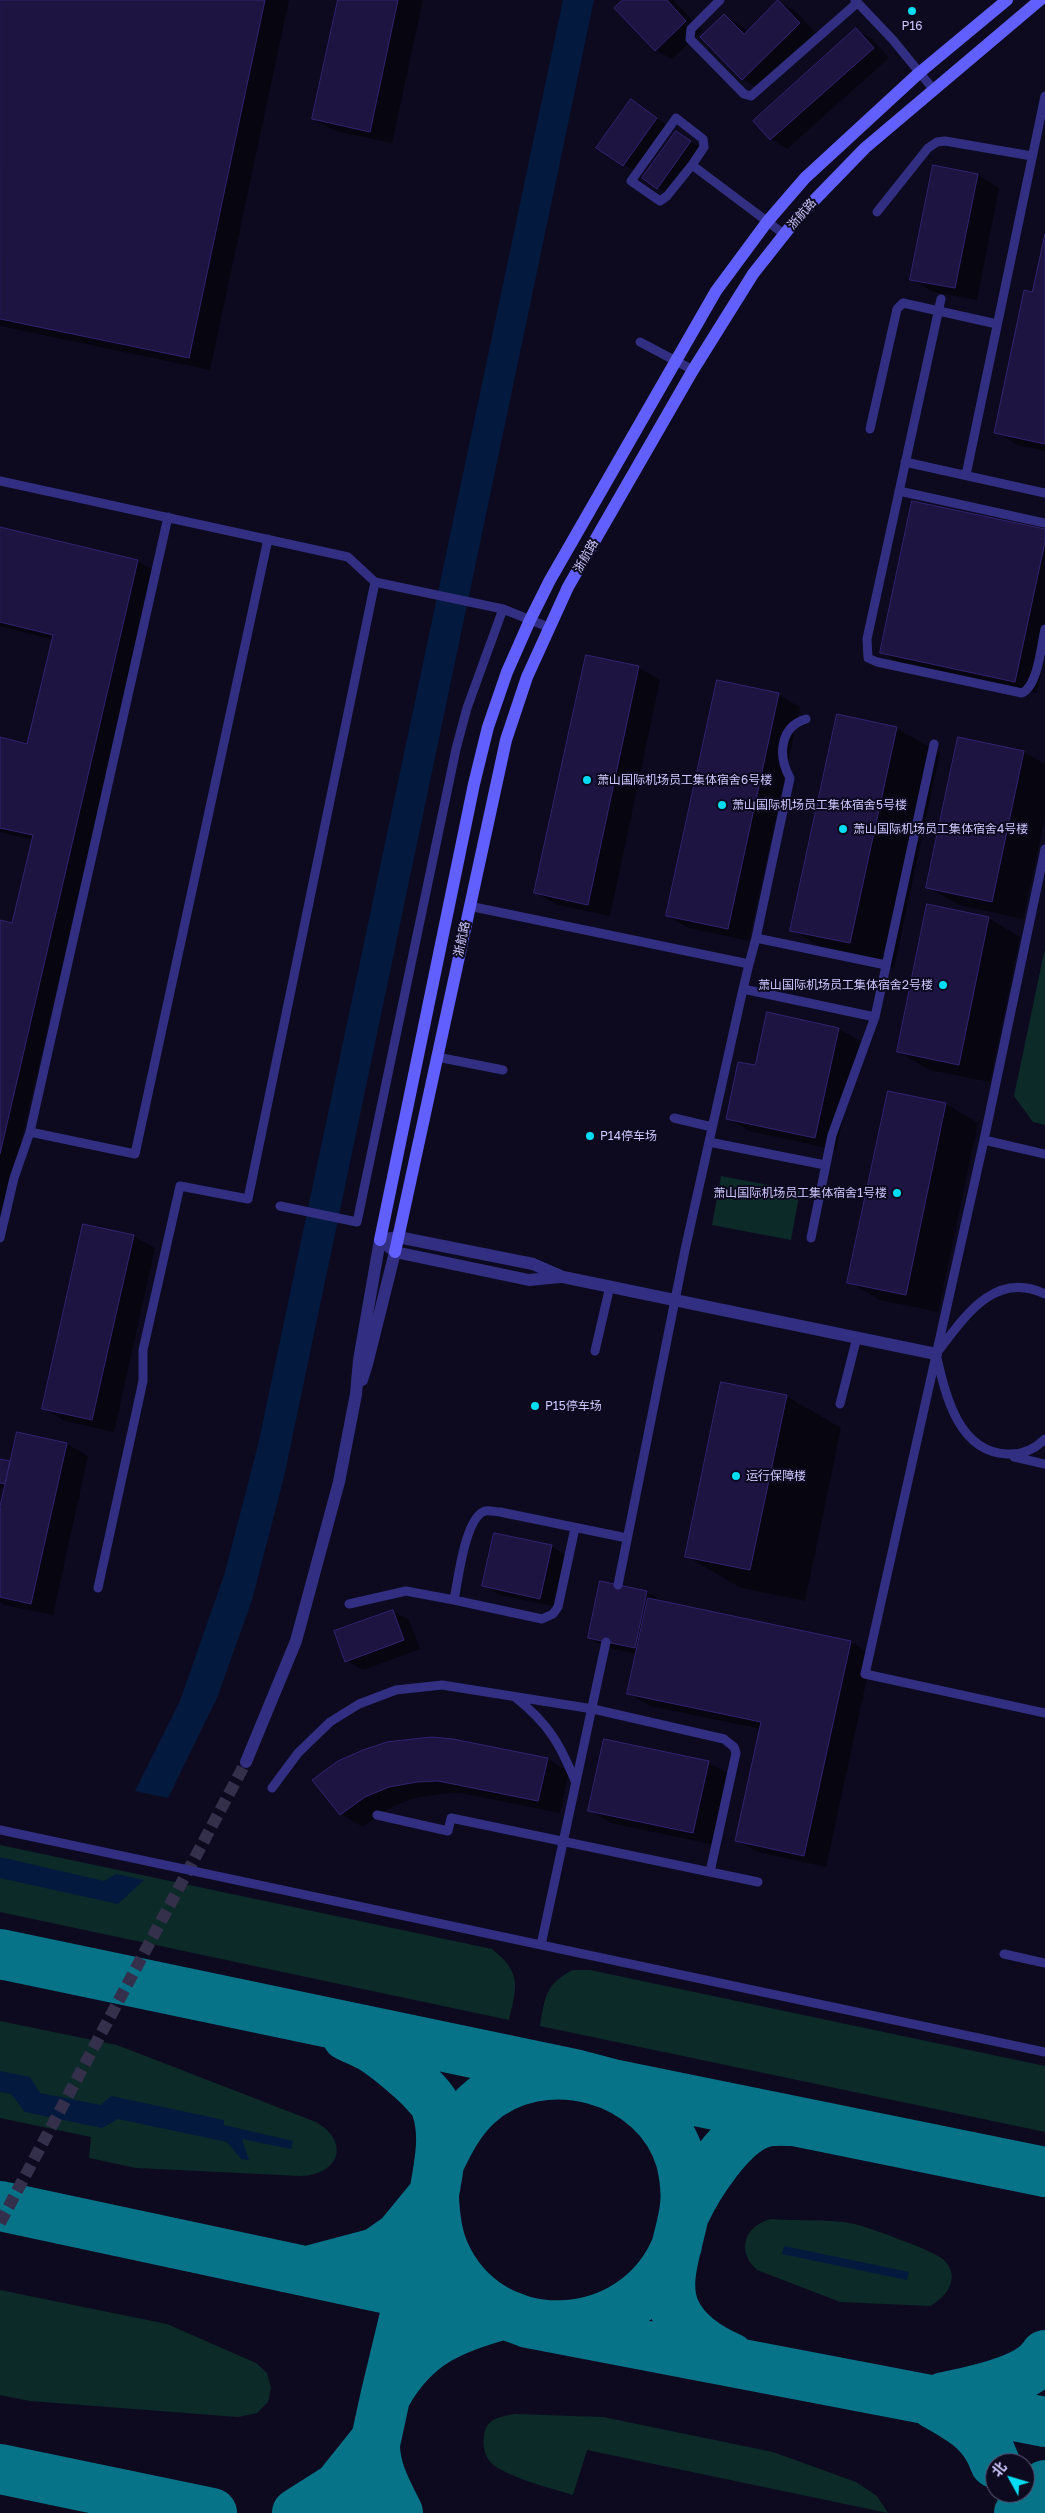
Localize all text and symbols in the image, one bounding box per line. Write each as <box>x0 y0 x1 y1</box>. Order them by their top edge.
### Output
marker: P16 <box>906 5 918 17</box>
place label: P16 <box>902 19 922 33</box>
street label: 浙航路 <box>785 196 819 232</box>
street label: 浙航路 <box>571 537 601 575</box>
place label: 萧山国际机场员工集体宿舍6号楼 <box>597 773 772 787</box>
marker: 萧山国际机场员工集体宿舍6号楼 <box>581 774 593 786</box>
place label: 萧山国际机场员工集体宿舍5号楼 <box>732 798 907 812</box>
marker: 萧山国际机场员工集体宿舍5号楼 <box>716 799 728 811</box>
place label: 萧山国际机场员工集体宿舍4号楼 <box>853 822 1028 836</box>
marker: 萧山国际机场员工集体宿舍4号楼 <box>837 823 849 835</box>
street label: 浙航路 <box>451 920 473 958</box>
place label: 萧山国际机场员工集体宿舍2号楼 <box>758 978 933 992</box>
marker: 萧山国际机场员工集体宿舍2号楼 <box>937 979 949 991</box>
place label: P14停车场 <box>600 1129 657 1143</box>
marker: P14停车场 <box>584 1130 596 1142</box>
place label: 萧山国际机场员工集体宿舍1号楼 <box>713 1186 887 1200</box>
marker: 萧山国际机场员工集体宿舍1号楼 <box>891 1187 903 1199</box>
place label: P15停车场 <box>545 1399 602 1413</box>
marker: P15停车场 <box>529 1400 541 1412</box>
place label: 运行保障楼 <box>746 1469 806 1483</box>
marker: 运行保障楼 <box>730 1470 742 1482</box>
north arrow <box>985 2453 1035 2503</box>
text: 北 <box>988 2458 1010 2480</box>

